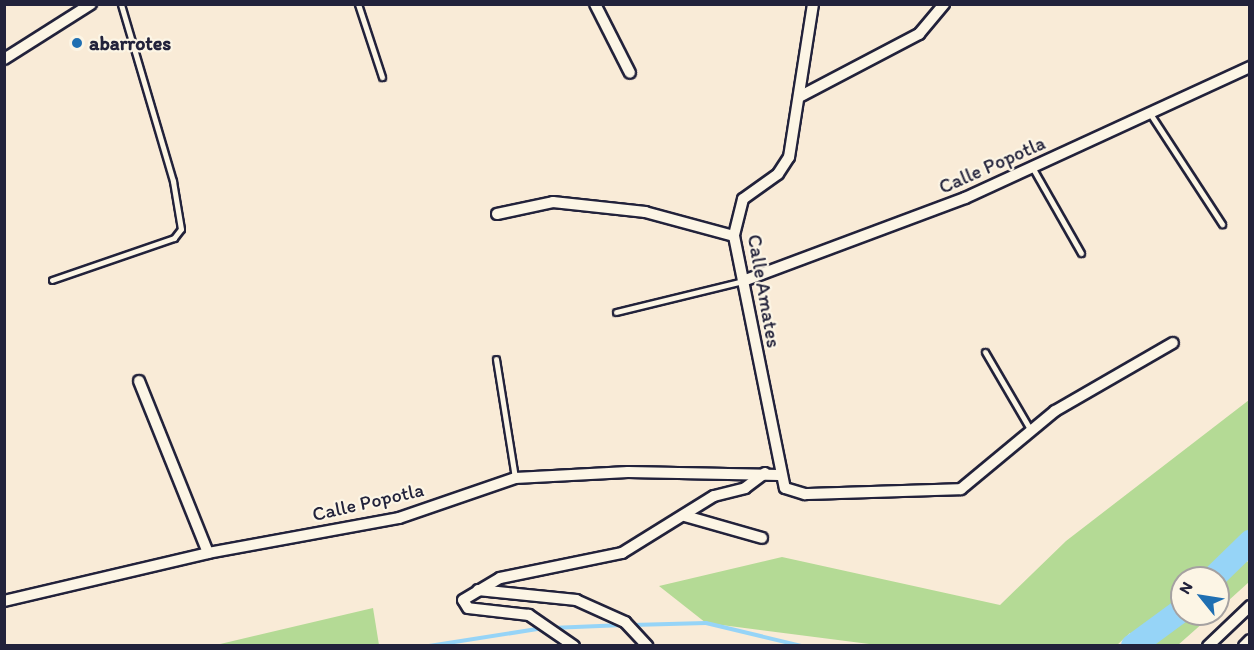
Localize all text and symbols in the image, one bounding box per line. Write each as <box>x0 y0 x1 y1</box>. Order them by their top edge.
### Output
place label: abarrotes <box>89 31 171 55</box>
marker: abarrotes <box>70 36 84 50</box>
street label: Calle Popotla <box>935 131 1049 199</box>
street label: Calle Amates <box>742 232 786 350</box>
street label: Calle Popotla <box>310 477 426 527</box>
north arrow <box>1170 566 1230 626</box>
text: N <box>1175 578 1197 597</box>

